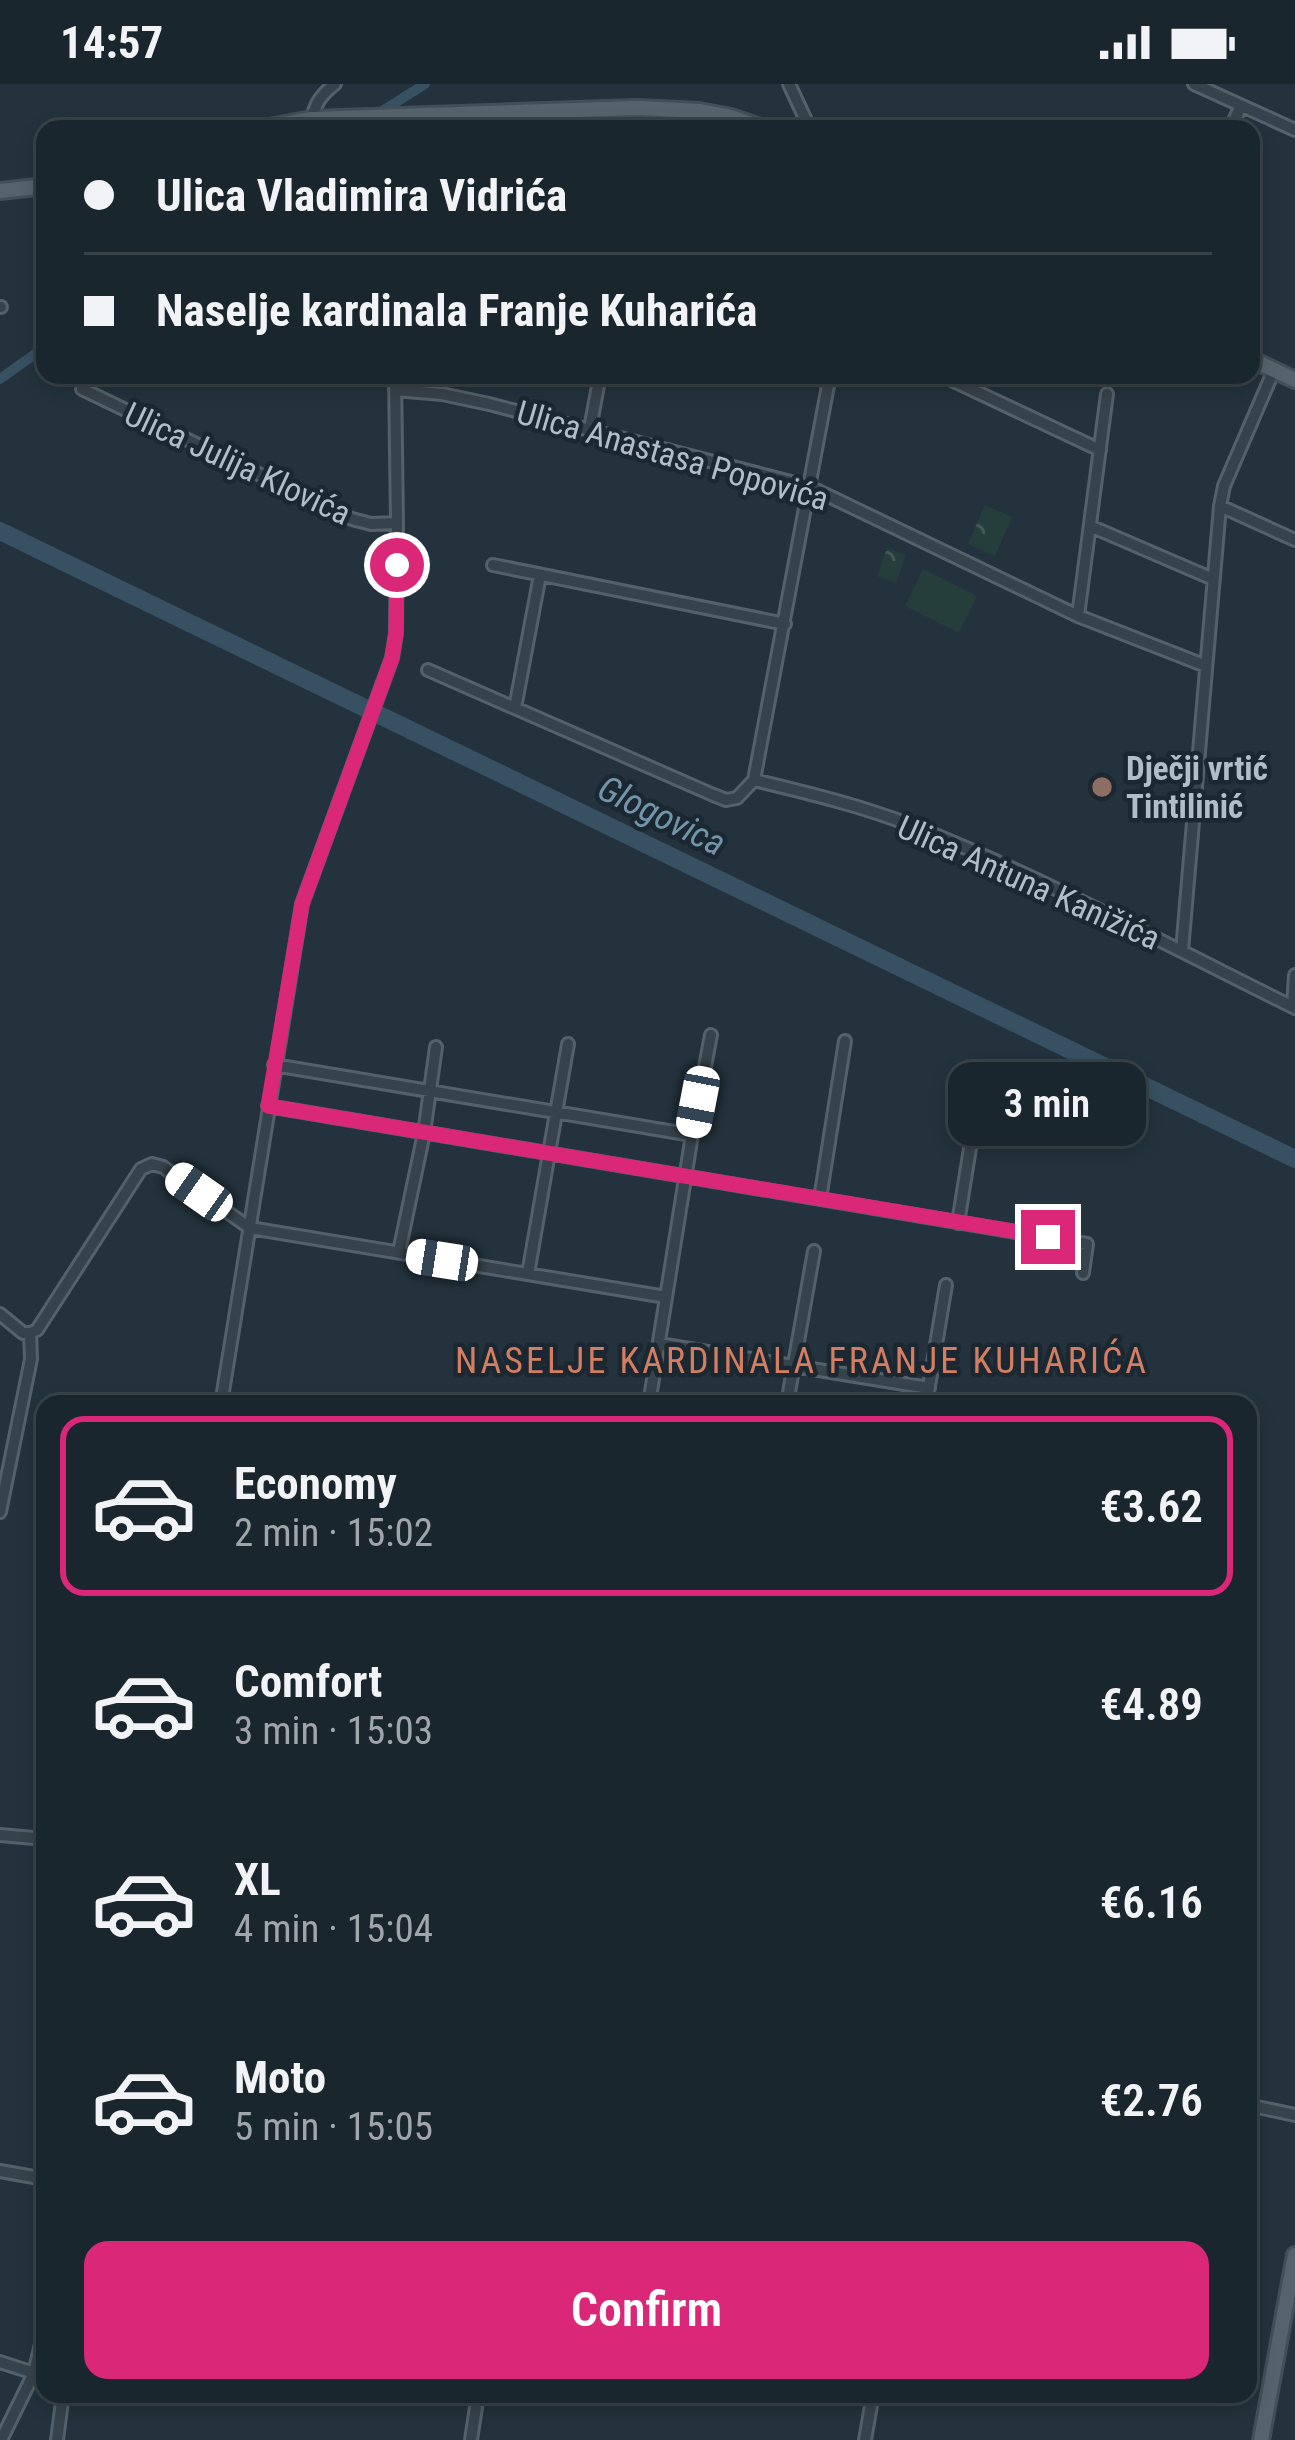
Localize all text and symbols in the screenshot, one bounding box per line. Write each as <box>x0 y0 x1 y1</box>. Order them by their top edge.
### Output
text: 14:57 <box>60 16 163 69</box>
text: Ulica Vladimira Vidrića <box>156 169 567 222</box>
text: Naselje kardinala Franje Kuharića <box>156 284 757 337</box>
street label: Ulica Anastasa Popovića <box>513 392 833 519</box>
street label: Ulica Julija Klovića <box>119 394 357 533</box>
route start <box>370 538 424 592</box>
place label: Dječji vrtić Tintilinić <box>1126 749 1268 826</box>
water label: Glogovica <box>591 767 732 865</box>
marker: Dječji vrtić Tintilinić <box>1089 774 1115 800</box>
street label: Ulica Antuna Kanižića <box>892 807 1166 958</box>
car <box>673 1063 723 1141</box>
callout: 3 min <box>949 1063 1147 1147</box>
text: 3 min <box>1004 1081 1090 1127</box>
car <box>159 1157 239 1227</box>
route end <box>1021 1210 1075 1264</box>
car <box>404 1237 480 1283</box>
district label: NASELJE KARDINALA FRANJE KUHARIĆA <box>455 1338 1149 1382</box>
icon: car <box>90 1452 198 1560</box>
text: Economy <box>234 1457 397 1510</box>
text: €3.62 <box>1100 1480 1203 1533</box>
text: 2 min · 15:02 <box>234 1510 433 1556</box>
icon: car <box>90 1650 198 1758</box>
text: Comfort <box>234 1655 382 1708</box>
text: €4.89 <box>1100 1678 1203 1731</box>
text: 3 min · 15:03 <box>234 1708 433 1754</box>
icon: car <box>90 1848 198 1956</box>
text: XL <box>234 1853 281 1906</box>
text: €6.16 <box>1100 1876 1203 1929</box>
text: 4 min · 15:04 <box>234 1906 433 1952</box>
icon: car <box>90 2046 198 2154</box>
text: Moto <box>234 2051 326 2104</box>
text: €2.76 <box>1100 2074 1203 2127</box>
text: 5 min · 15:05 <box>234 2104 433 2150</box>
button: Confirm <box>84 2241 1209 2379</box>

